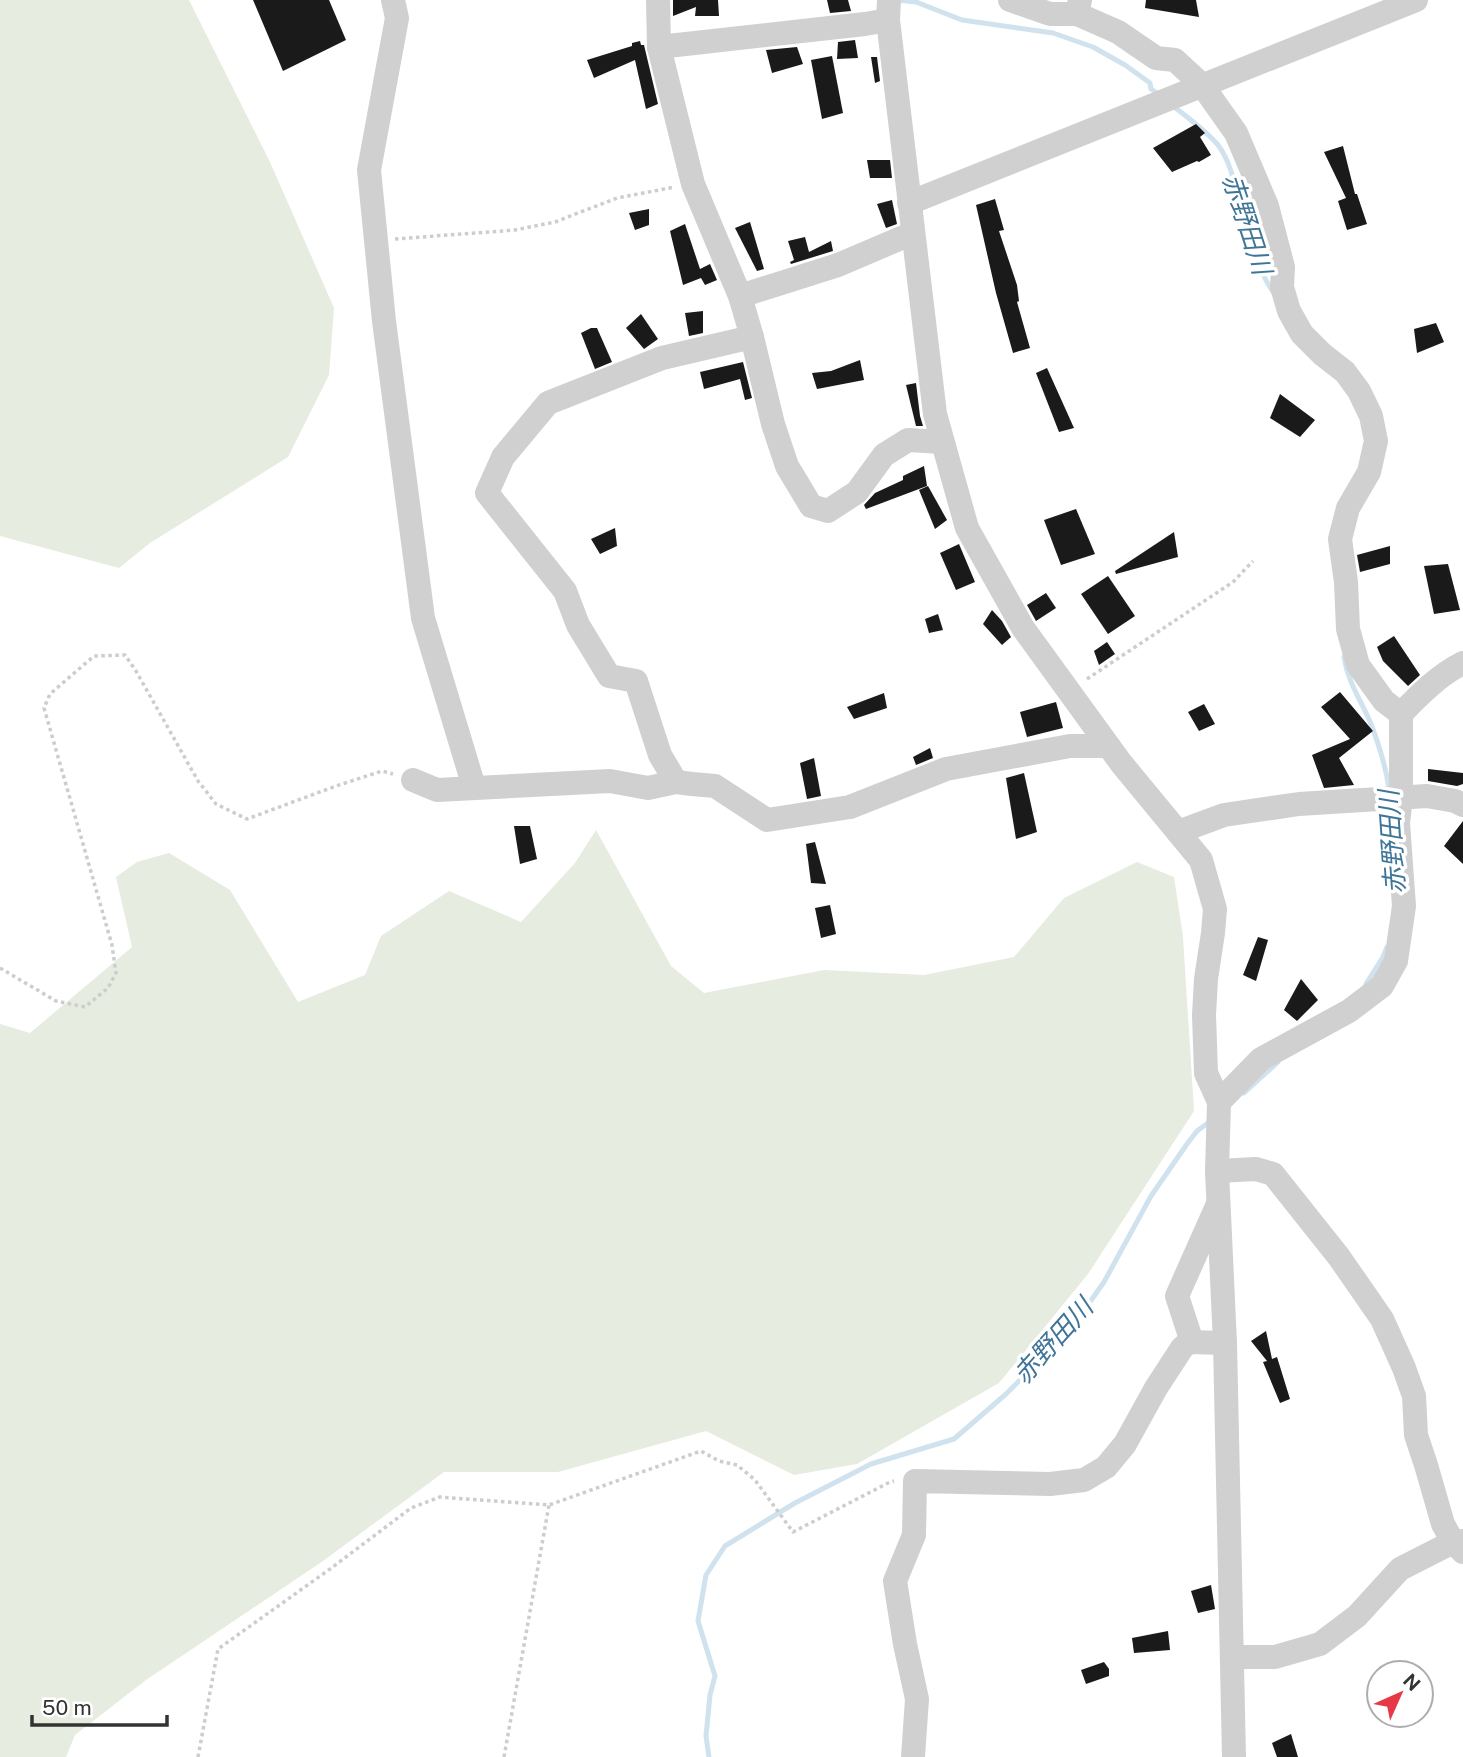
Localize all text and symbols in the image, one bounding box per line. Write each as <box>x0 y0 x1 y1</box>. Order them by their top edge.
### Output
water label: 赤野田川 <box>1217 170 1279 281</box>
water label: 赤野田川 <box>1372 786 1411 895</box>
water label: 赤野田川 <box>1006 1289 1101 1390</box>
north arrow <box>1365 1659 1435 1729</box>
text: N <box>1399 1669 1425 1695</box>
scale bar <box>32 1684 166 1728</box>
text: 50 m <box>42 1695 92 1720</box>

